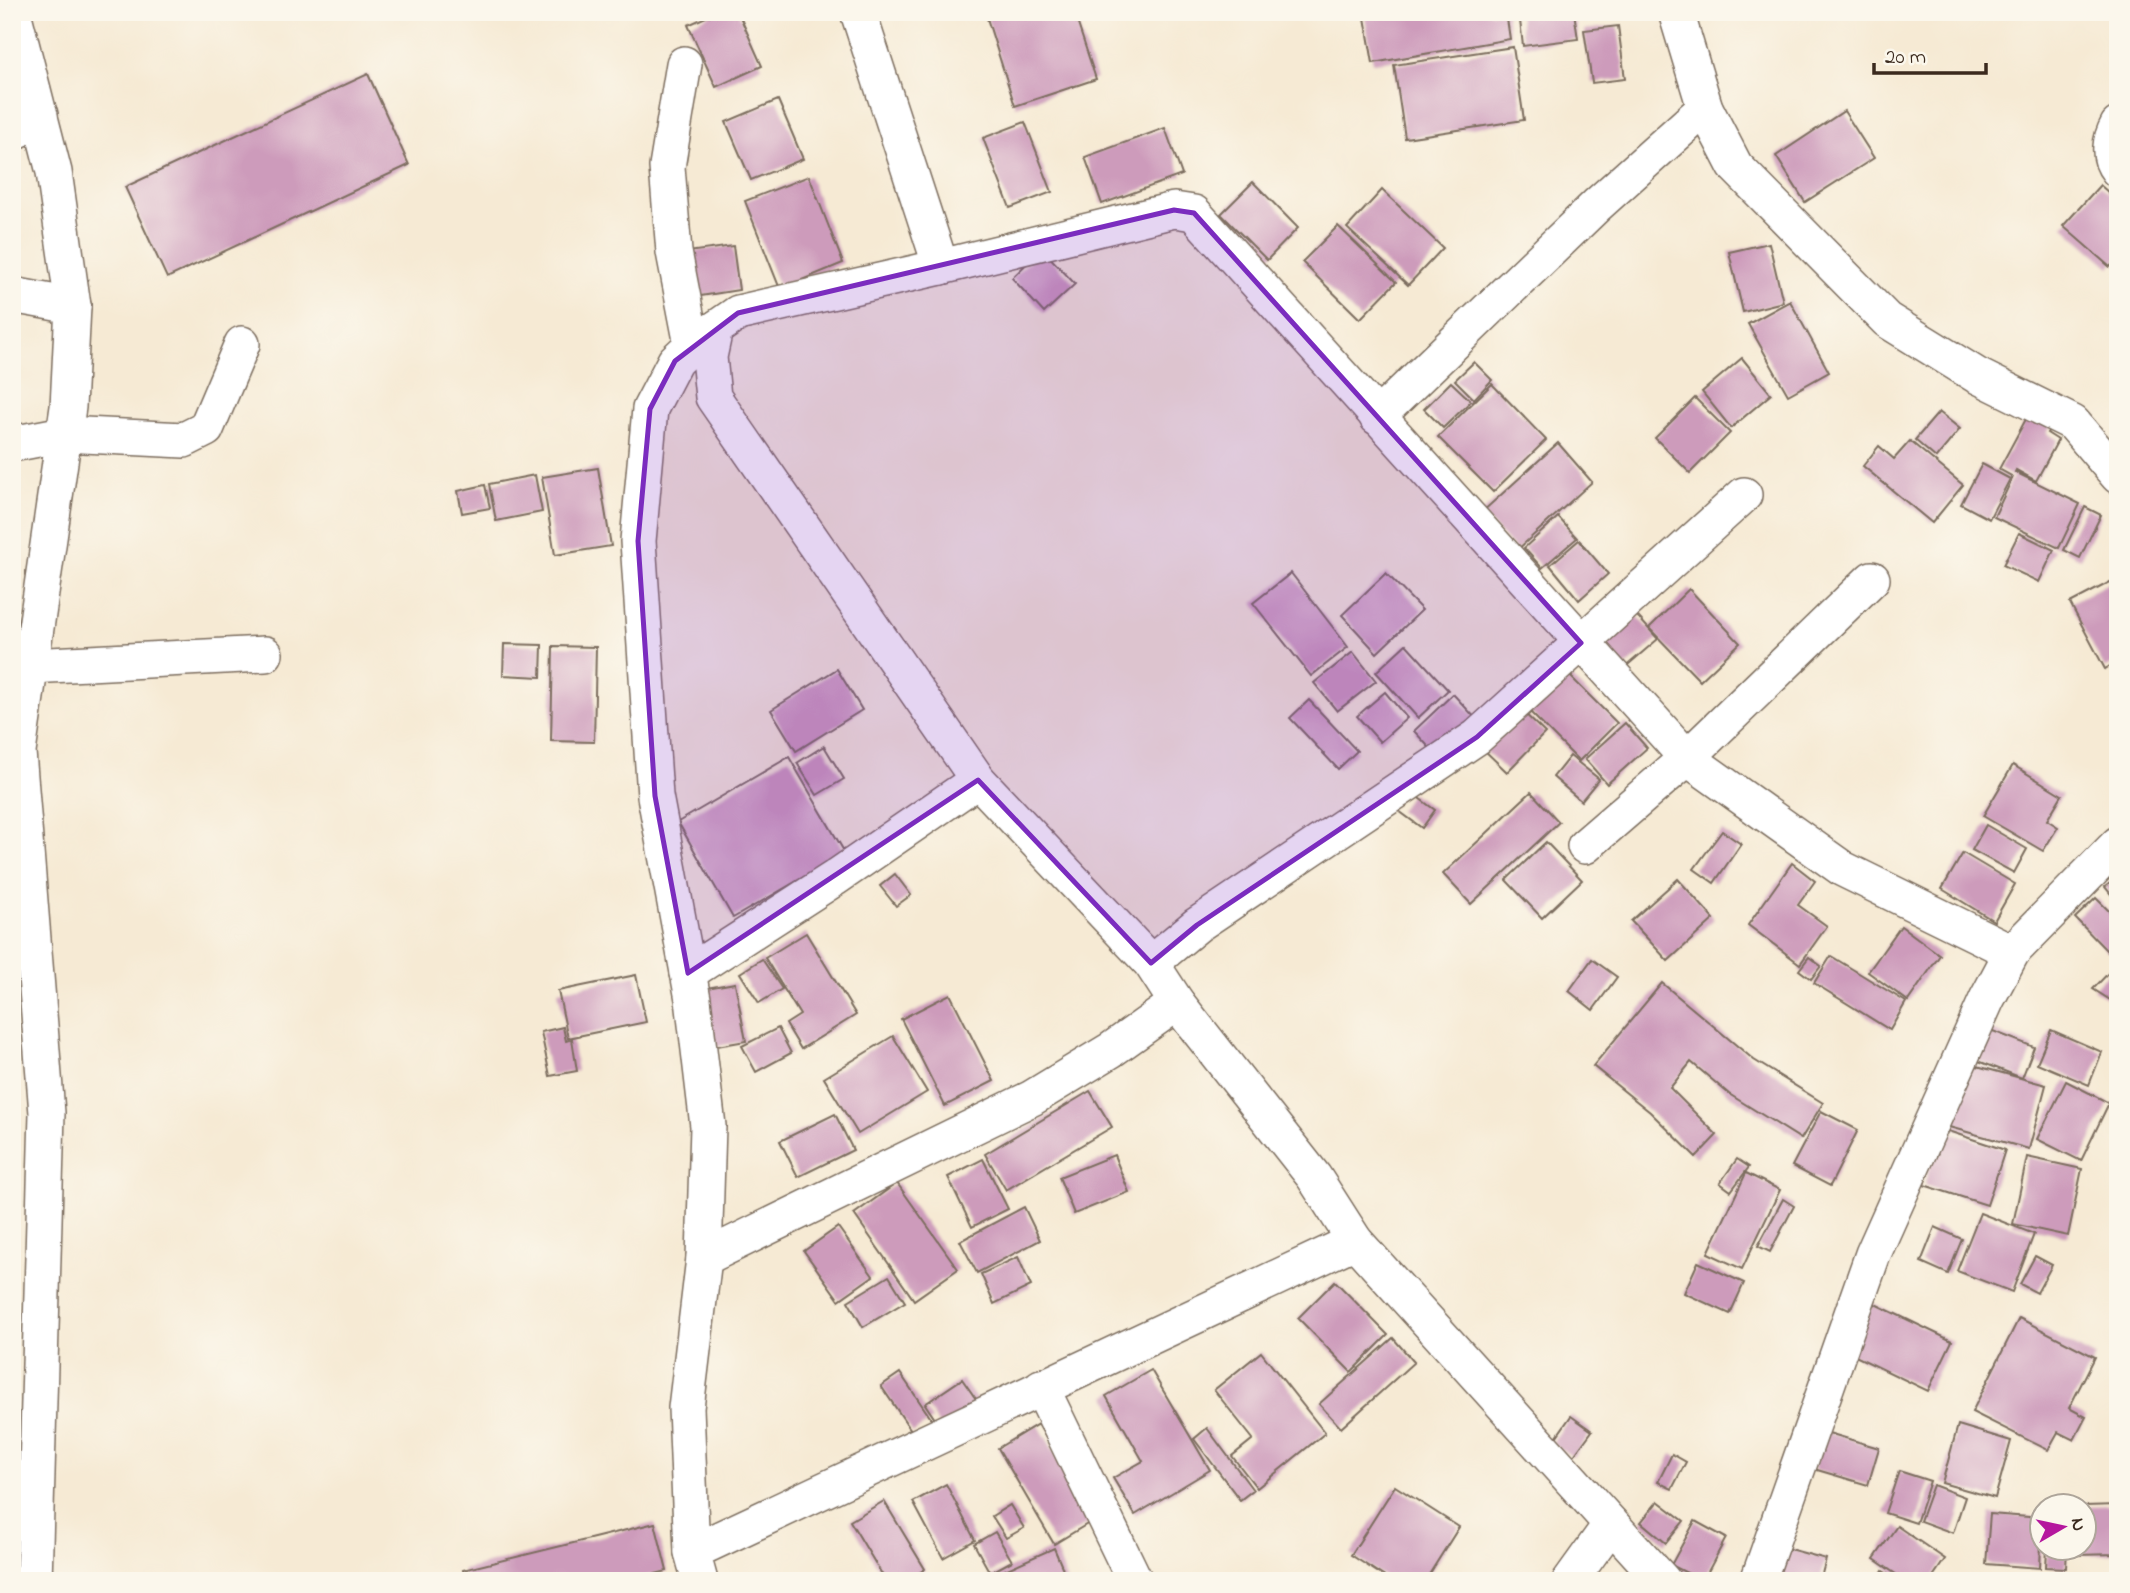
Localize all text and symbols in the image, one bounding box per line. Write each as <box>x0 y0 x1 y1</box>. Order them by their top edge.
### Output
scale bar <box>1874 32 1986 76</box>
text: 20 m <box>1885 43 1926 73</box>
north arrow <box>2028 1492 2098 1562</box>
text: N <box>2063 1516 2092 1533</box>

